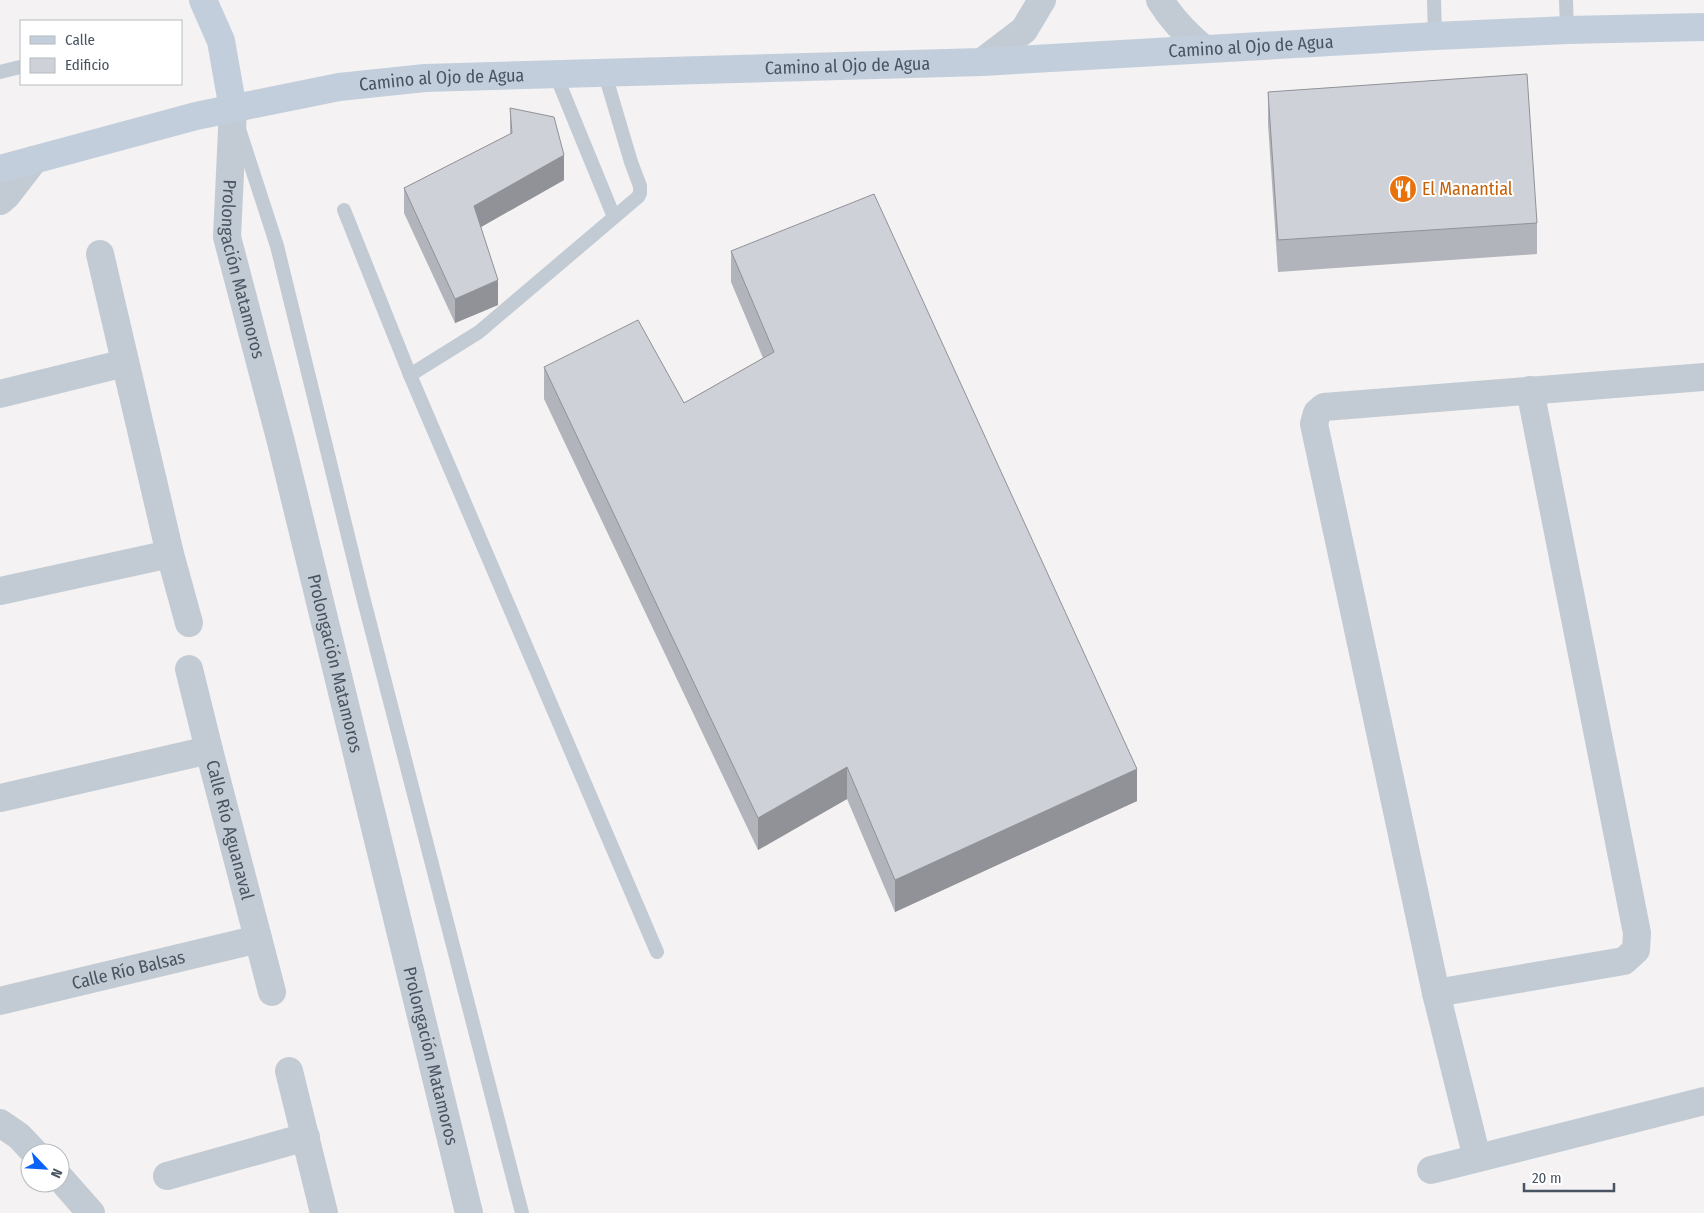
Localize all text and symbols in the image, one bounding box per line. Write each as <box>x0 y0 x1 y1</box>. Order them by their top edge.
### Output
legend <box>20 20 182 85</box>
text: Calle <box>65 31 95 49</box>
street label: Camino al Ojo de Agua <box>1168 31 1334 62</box>
street label: Camino al Ojo de Agua <box>764 52 931 79</box>
text: Edificio <box>65 56 110 74</box>
street label: Camino al Ojo de Agua <box>358 64 525 96</box>
restaurant icon: El Manantial <box>1388 174 1418 204</box>
place label: El Manantial <box>1422 178 1513 200</box>
street label: Prolongación Matamoros <box>216 179 270 361</box>
street label: Prolongación Matamoros <box>303 572 367 755</box>
street label: Calle Río Aguanaval <box>201 758 259 902</box>
street label: Calle Río Balsas <box>70 946 187 994</box>
street label: Prolongación Matamoros <box>398 964 463 1148</box>
north arrow <box>20 1143 70 1193</box>
scale bar <box>1524 1160 1614 1192</box>
text: N <box>47 1166 66 1181</box>
text: 20 m <box>1532 1169 1562 1187</box>

